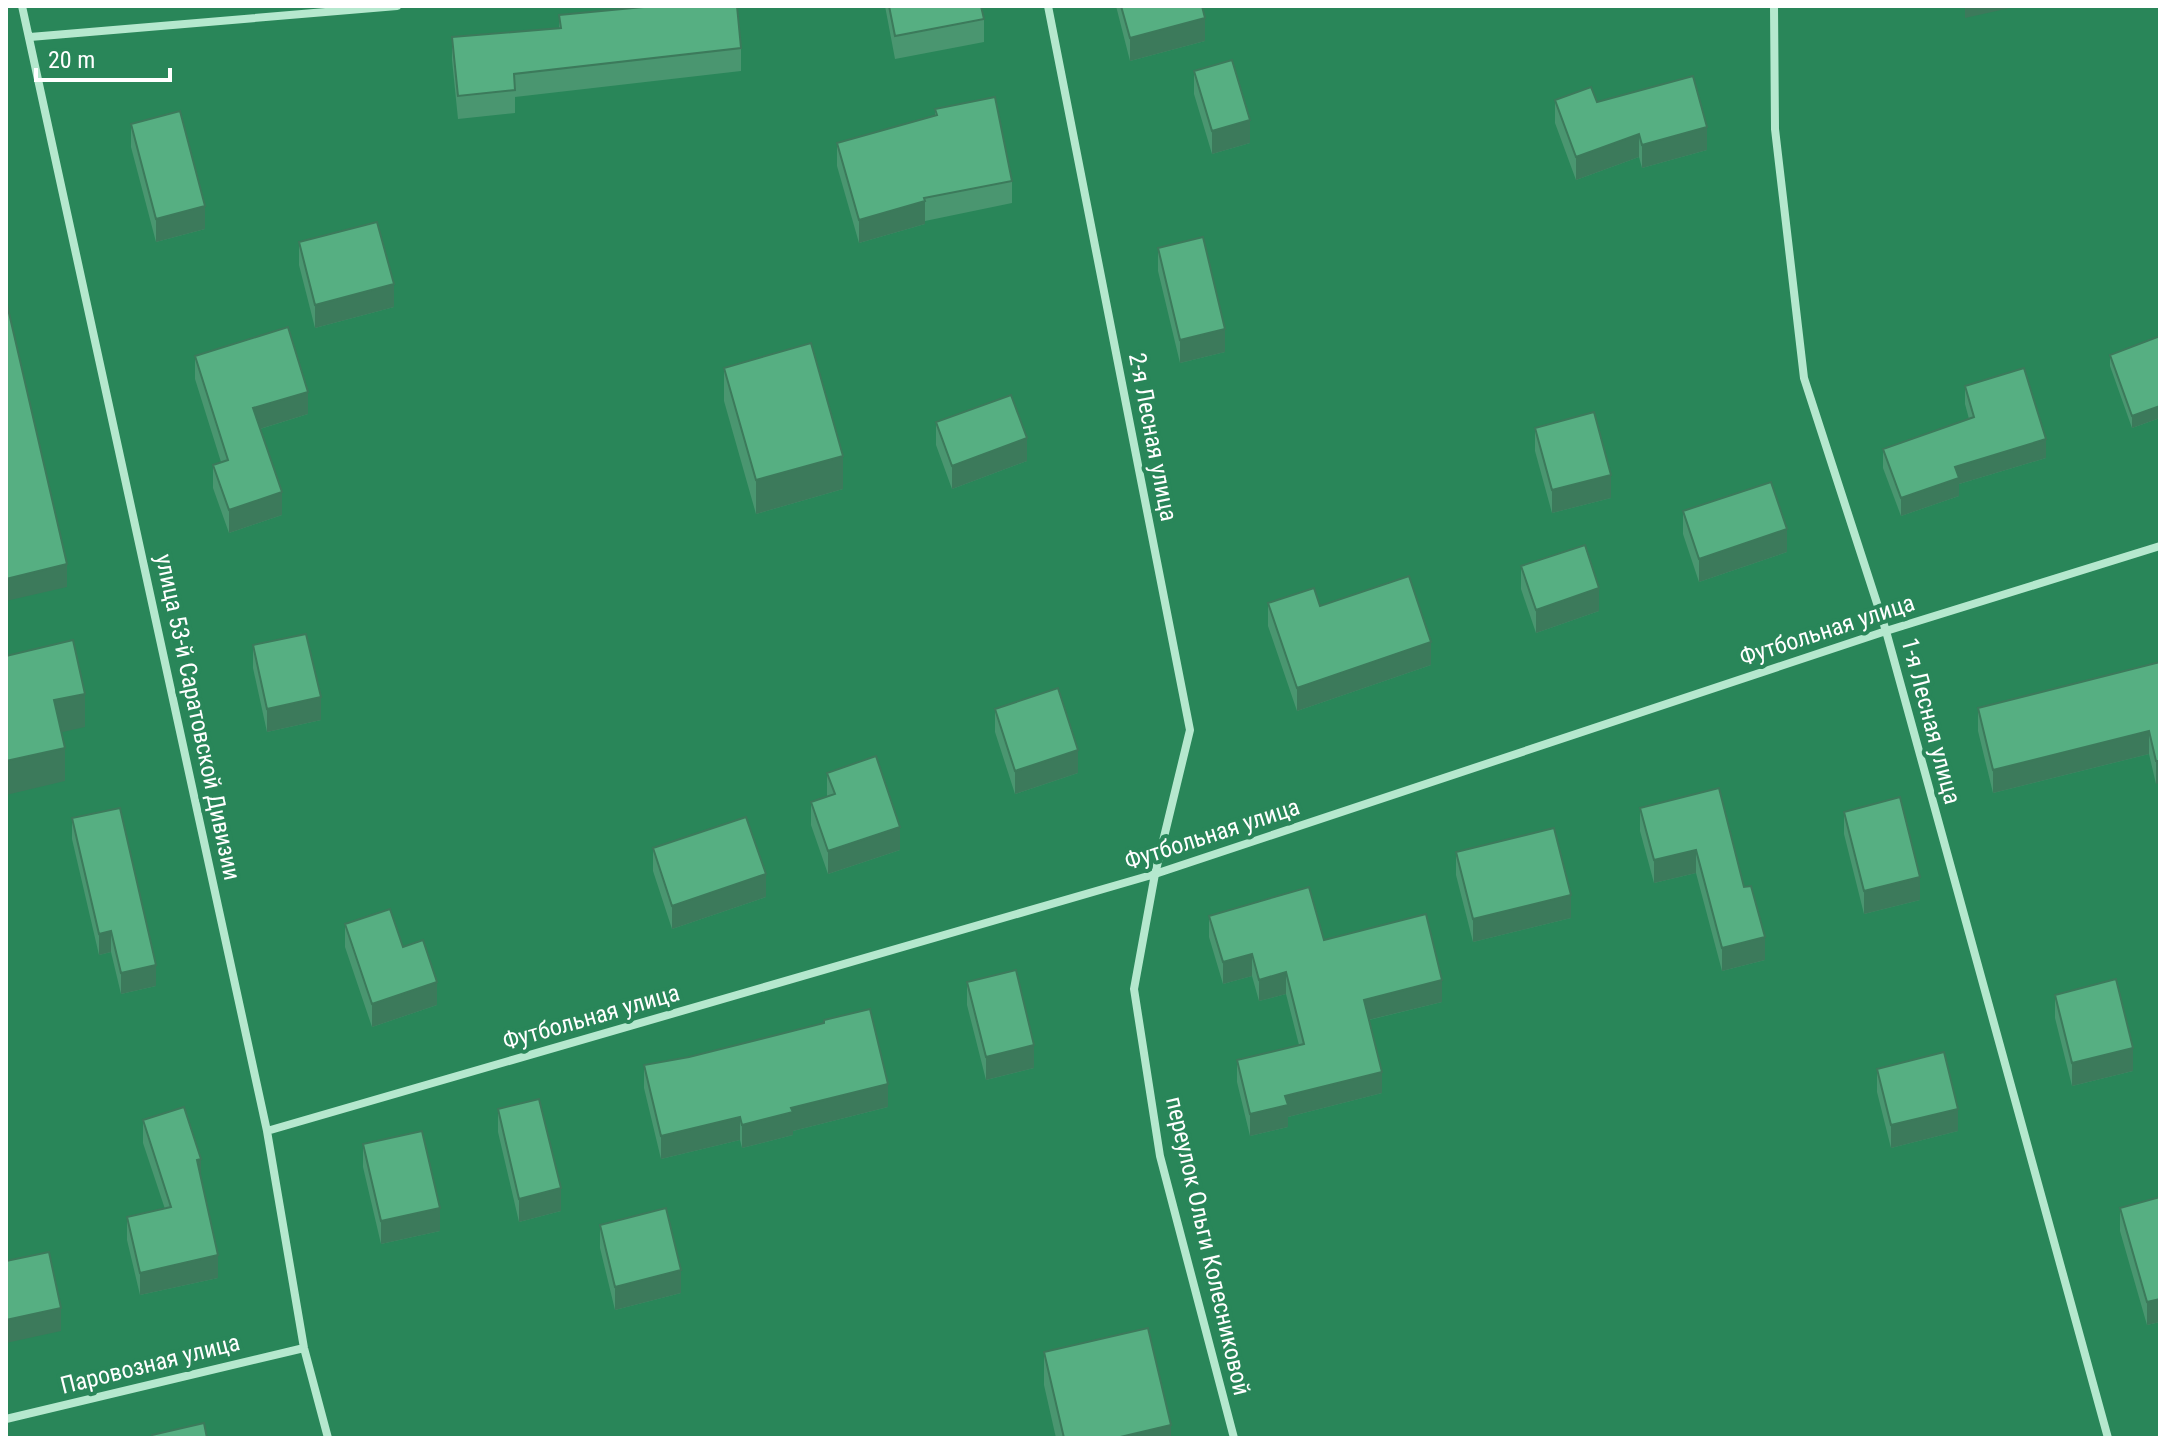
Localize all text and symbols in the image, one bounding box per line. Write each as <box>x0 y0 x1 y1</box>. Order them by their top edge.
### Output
scale bar <box>36 32 170 82</box>
text: 20 m <box>48 46 95 74</box>
street label: 2-я Лесная улица <box>1123 350 1183 524</box>
street label: улица 53-й Саратовской Дивизии <box>150 551 246 883</box>
street label: Футбольная улица <box>1736 588 1918 672</box>
street label: 1-я Лесная улица <box>1895 635 1967 807</box>
street label: Футбольная улица <box>1121 792 1303 876</box>
street label: Футбольная улица <box>499 978 683 1056</box>
street label: переулок Ольги Колесниковой <box>1160 1094 1256 1398</box>
street label: Паровозная улица <box>57 1328 243 1400</box>

